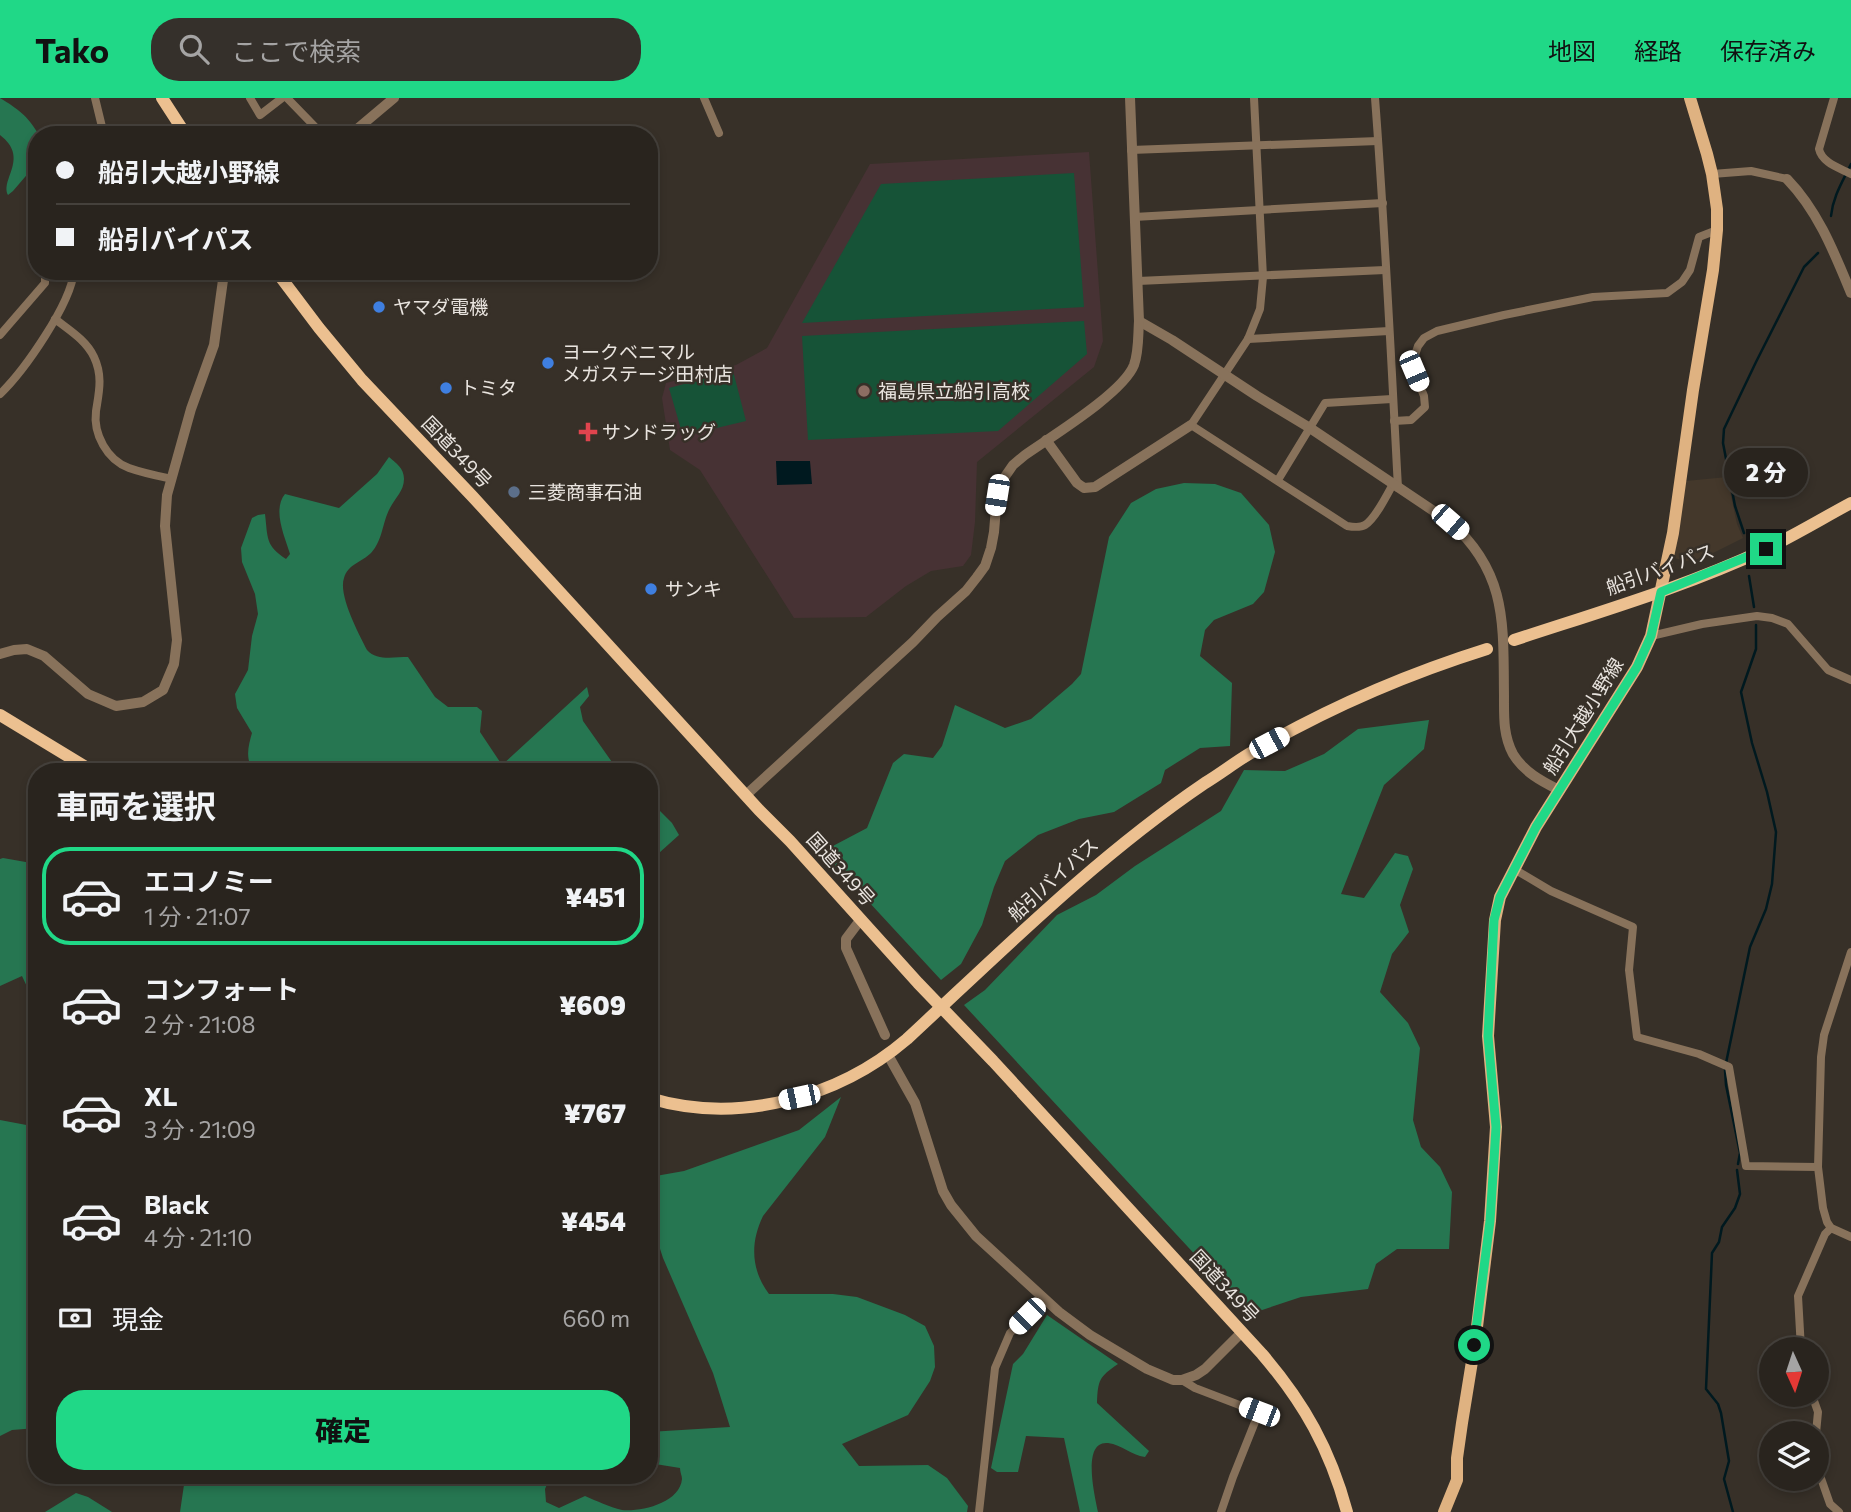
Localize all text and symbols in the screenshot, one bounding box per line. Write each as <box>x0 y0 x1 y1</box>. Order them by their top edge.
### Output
search box <box>151 18 641 81</box>
text: Tako <box>35 29 109 70</box>
icon: search <box>175 30 213 68</box>
text: ここで検索 <box>231 35 361 66</box>
text: 地図 <box>1548 36 1596 65</box>
text: 経路 <box>1634 36 1682 65</box>
text: 保存済み <box>1720 36 1816 65</box>
text: 船引大越小野線 <box>98 156 280 187</box>
text: 船引バイパス <box>98 223 253 254</box>
place label: ヤマダ電機 <box>393 295 488 318</box>
marker: ヤマダ電機 <box>371 299 387 315</box>
place label: ヨークベニマル メガステージ田村店 <box>562 340 733 385</box>
car <box>1397 348 1432 394</box>
marker: ヨークベニマル メガステージ田村店 <box>540 355 556 371</box>
place label: トミタ <box>460 376 517 399</box>
place label: 福島県立船引高校 <box>878 379 1030 402</box>
marker: トミタ <box>438 380 454 396</box>
marker: 福島県立船引高校 <box>856 383 872 399</box>
street label: 国道349号 <box>418 411 497 492</box>
place label: サンドラッグ <box>602 420 716 443</box>
marker: サンドラッグ <box>580 424 596 440</box>
callout: 2 分 <box>1724 448 1808 496</box>
text: 2 分 <box>1746 458 1786 486</box>
car <box>984 473 1011 517</box>
place label: 三菱商事石油 <box>528 480 642 503</box>
marker: 三菱商事石油 <box>506 484 522 500</box>
car <box>1428 500 1473 544</box>
route end <box>1750 533 1782 565</box>
street label: 船引バイパス <box>1603 538 1717 599</box>
place label: サンキ <box>665 577 722 600</box>
marker: サンキ <box>643 581 659 597</box>
street label: 船引大越小野線 <box>1538 653 1628 778</box>
car <box>1246 724 1293 762</box>
text: 車両を選択 <box>56 785 216 825</box>
street label: 国道349号 <box>802 827 880 910</box>
street label: 船引バイパス <box>1003 832 1103 925</box>
icon: car <box>60 865 123 928</box>
text: エコノミー <box>144 865 274 896</box>
text: ¥451 <box>565 881 626 912</box>
text: 1 分 · 21:07 <box>144 902 251 930</box>
icon: car <box>60 973 123 1036</box>
text: コンフォート <box>144 973 299 1004</box>
text: ¥609 <box>559 989 626 1020</box>
text: 2 分 · 21:08 <box>144 1010 255 1038</box>
text: XL <box>144 1080 178 1111</box>
icon: car <box>60 1081 123 1144</box>
car <box>777 1082 822 1112</box>
text: ¥767 <box>564 1097 626 1128</box>
text: 3 分 · 21:09 <box>144 1115 256 1143</box>
text: Black <box>144 1188 210 1219</box>
icon: car <box>60 1189 123 1252</box>
text: ¥454 <box>561 1205 626 1236</box>
text: 4 分 · 21:10 <box>144 1223 252 1251</box>
street label: 国道349号 <box>1186 1245 1265 1327</box>
car <box>1005 1294 1050 1338</box>
icon: cash <box>56 1299 94 1337</box>
text: 現金 <box>112 1303 164 1334</box>
text: 660 m <box>563 1304 630 1332</box>
route start <box>1458 1329 1490 1361</box>
north arrow <box>1759 1337 1829 1407</box>
map controls <box>1759 1337 1829 1491</box>
button: 確定 <box>56 1390 630 1470</box>
car <box>1236 1395 1283 1429</box>
button: layers <box>1759 1421 1829 1491</box>

